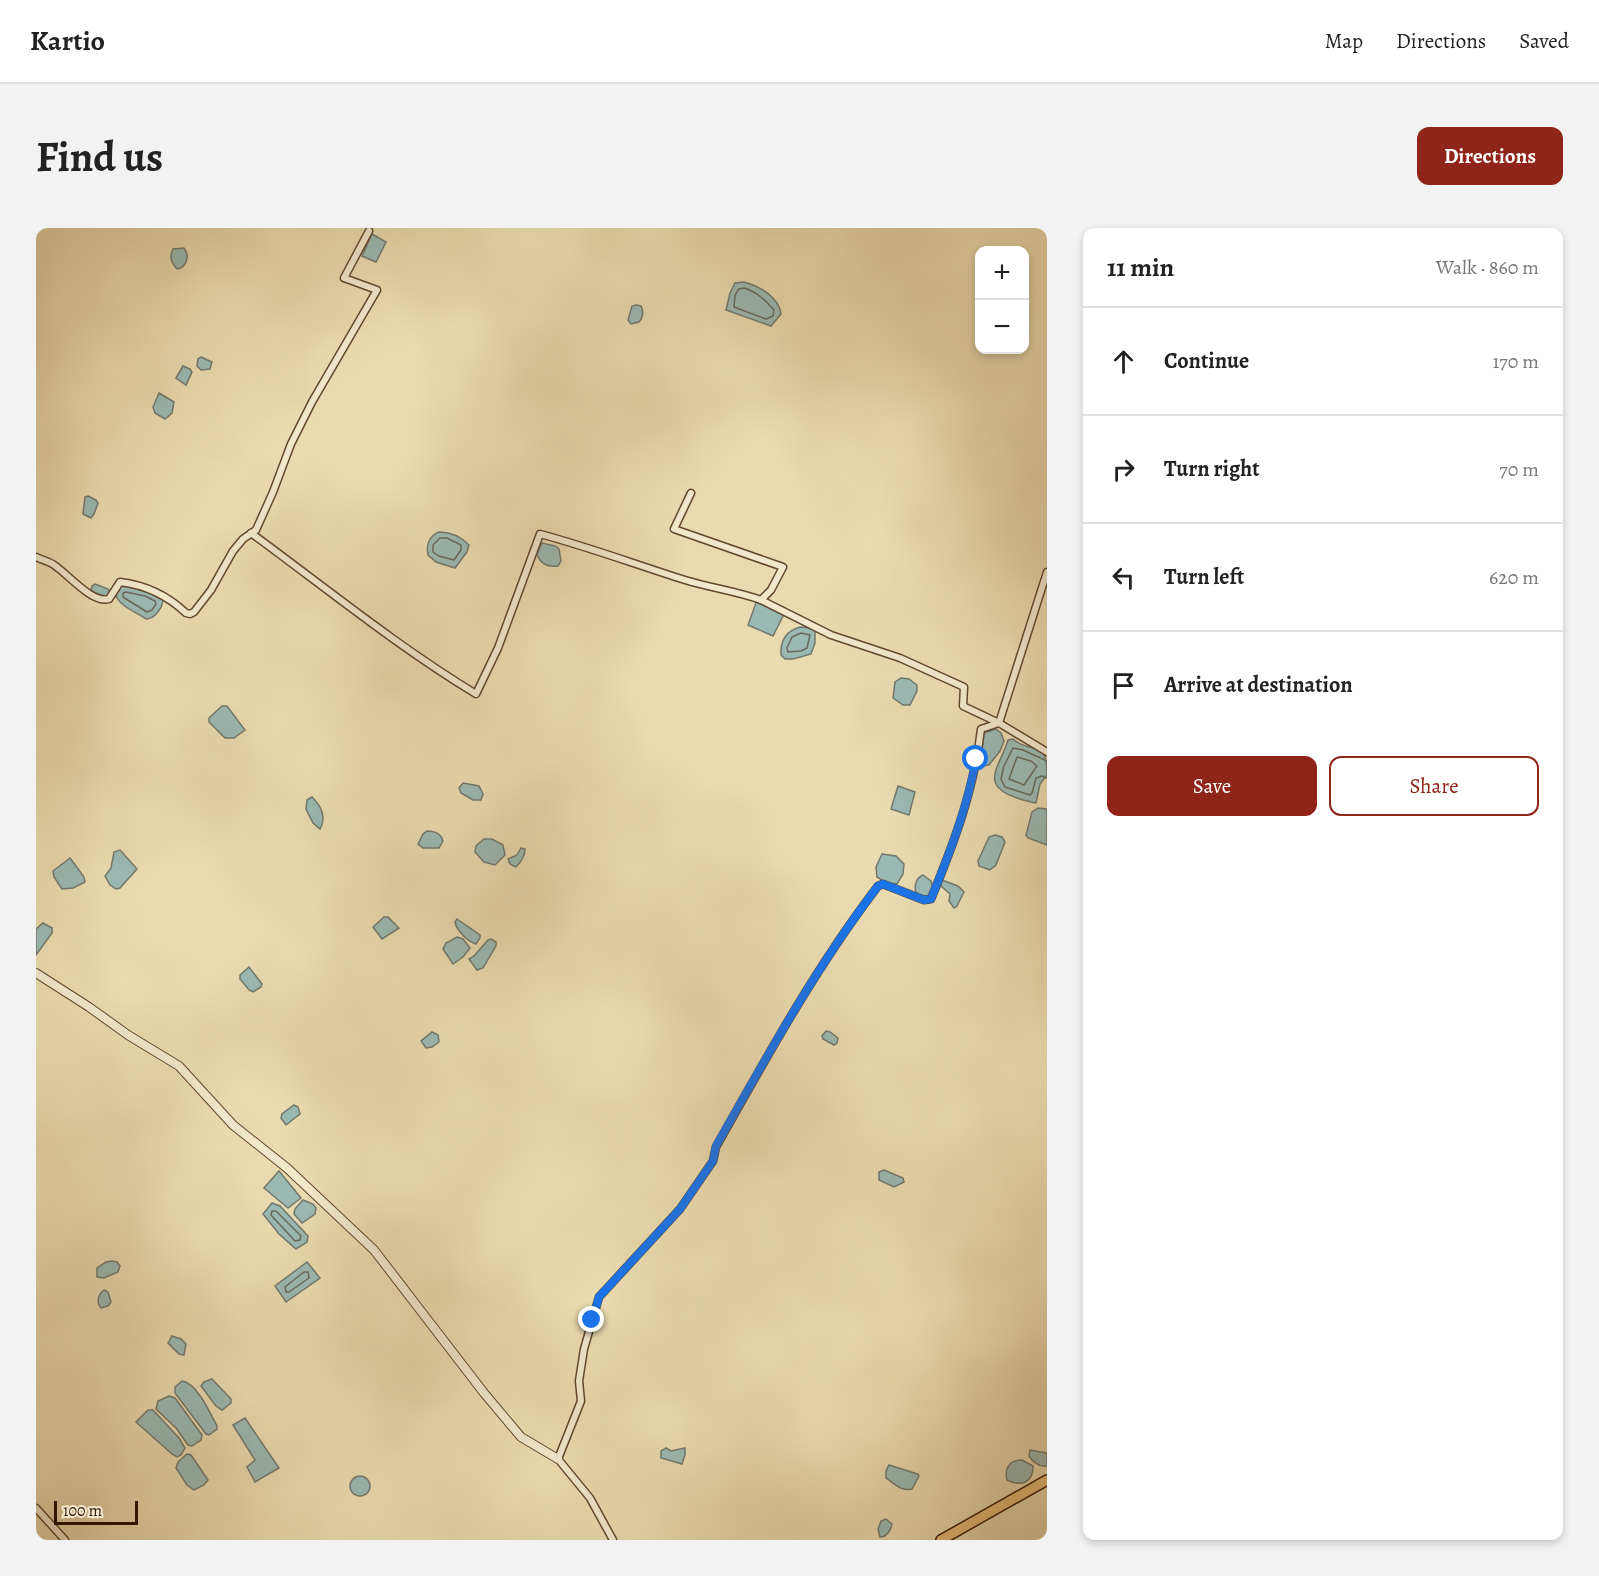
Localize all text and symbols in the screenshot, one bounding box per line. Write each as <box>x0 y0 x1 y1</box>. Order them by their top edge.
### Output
text: Kartio <box>30 22 105 60</box>
text: Map <box>1325 27 1363 55</box>
text: Directions <box>1396 27 1486 55</box>
text: Saved <box>1519 27 1569 55</box>
button: Directions <box>1417 127 1563 185</box>
text: Find us <box>36 128 163 185</box>
map controls <box>975 246 1029 354</box>
button: + <box>975 246 1029 300</box>
text: 11 min <box>1107 250 1174 285</box>
text: Walk · 860 m <box>1436 254 1539 281</box>
button: − <box>975 300 1029 354</box>
icon: ahead <box>1107 345 1140 378</box>
text: Continue <box>1164 346 1249 376</box>
text: 170 m <box>1493 348 1539 375</box>
icon: right <box>1107 453 1140 486</box>
text: Turn right <box>1164 454 1260 484</box>
text: 70 m <box>1499 456 1539 483</box>
icon: left <box>1107 561 1140 594</box>
text: Turn left <box>1164 562 1244 592</box>
text: 620 m <box>1489 564 1539 591</box>
icon: arrive <box>1107 669 1140 702</box>
text: Arrive at destination <box>1164 670 1353 700</box>
route start <box>962 745 988 771</box>
button: Save <box>1107 756 1317 816</box>
button: Share <box>1329 756 1539 816</box>
route end <box>578 1306 604 1332</box>
scale bar <box>54 1498 138 1526</box>
text: 100 m <box>63 1500 102 1522</box>

